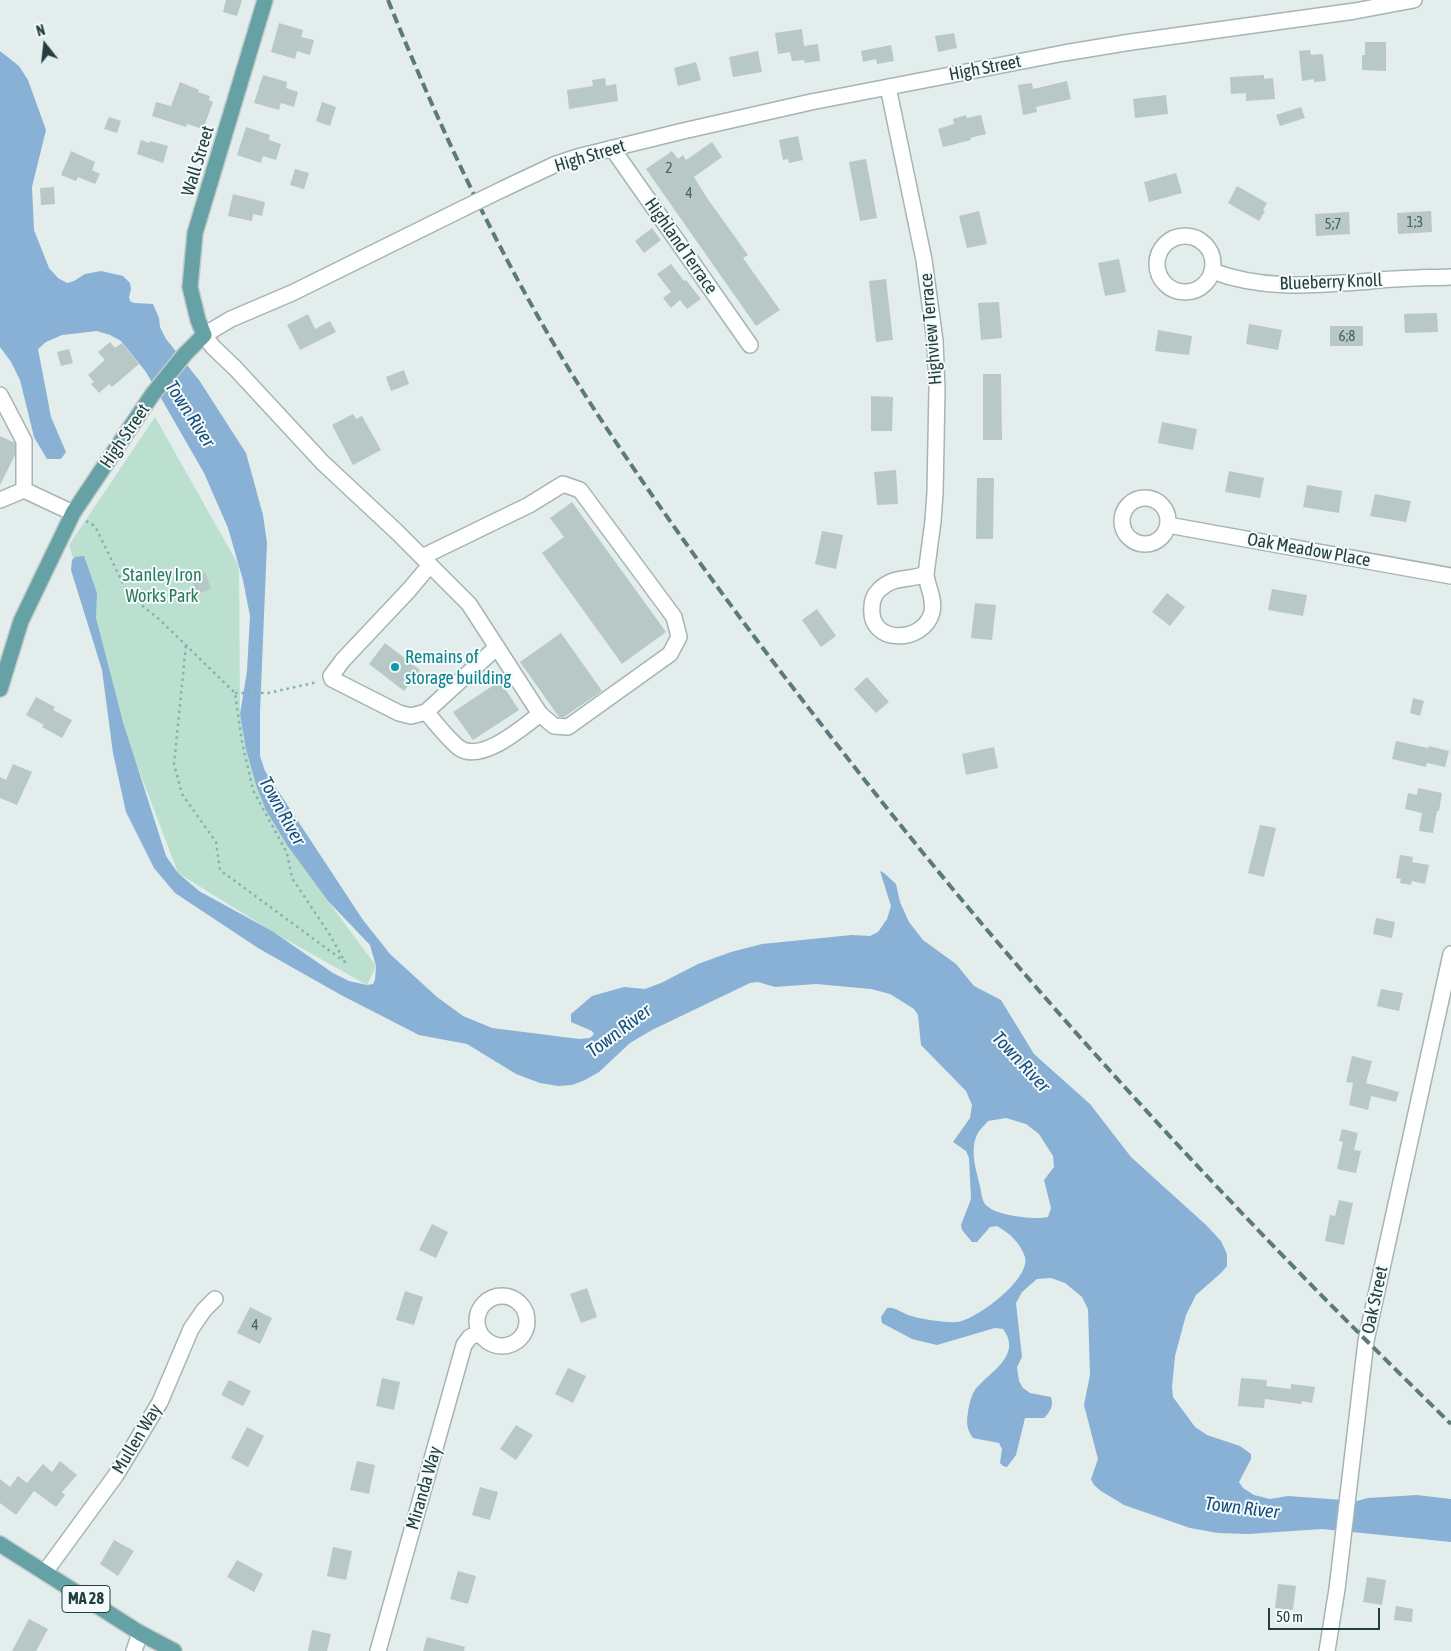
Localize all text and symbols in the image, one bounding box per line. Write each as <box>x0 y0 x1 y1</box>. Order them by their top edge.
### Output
north arrow <box>20 20 70 70</box>
text: N <box>35 22 47 39</box>
street label: High Street <box>947 50 1023 86</box>
street label: Wall Street <box>177 123 219 199</box>
street label: High Street <box>552 135 628 177</box>
house number: 2 <box>665 159 673 177</box>
house number: 4 <box>685 184 693 202</box>
street label: Highland Terrace <box>640 194 722 298</box>
house number: 1;3 <box>1407 213 1423 231</box>
house number: 5;7 <box>1325 215 1341 233</box>
street label: Blueberry Knoll <box>1279 269 1383 295</box>
street label: Highview Terrace <box>915 272 947 386</box>
house number: 6;8 <box>1339 327 1355 345</box>
water label: Town River <box>160 376 220 452</box>
street label: High Street <box>96 400 154 472</box>
street label: Oak Meadow Place <box>1246 529 1372 571</box>
park label: Stanley Iron Works Park <box>122 564 202 606</box>
place label: Remains of storage building <box>405 646 511 689</box>
marker: Remains of storage building <box>389 661 401 673</box>
water label: Town River <box>254 773 310 849</box>
water label: Town River <box>582 999 656 1063</box>
water label: Town River <box>987 1027 1055 1097</box>
street label: Oak Street <box>1357 1264 1393 1336</box>
house number: 4 <box>251 1316 259 1334</box>
street label: Mullen Way <box>108 1400 166 1478</box>
street label: Miranda Way <box>402 1444 446 1532</box>
water label: Town River <box>1203 1492 1281 1524</box>
road number: MA 28 <box>62 1586 110 1612</box>
scale bar <box>1271 1598 1384 1630</box>
text: 50 m <box>1276 1608 1303 1625</box>

